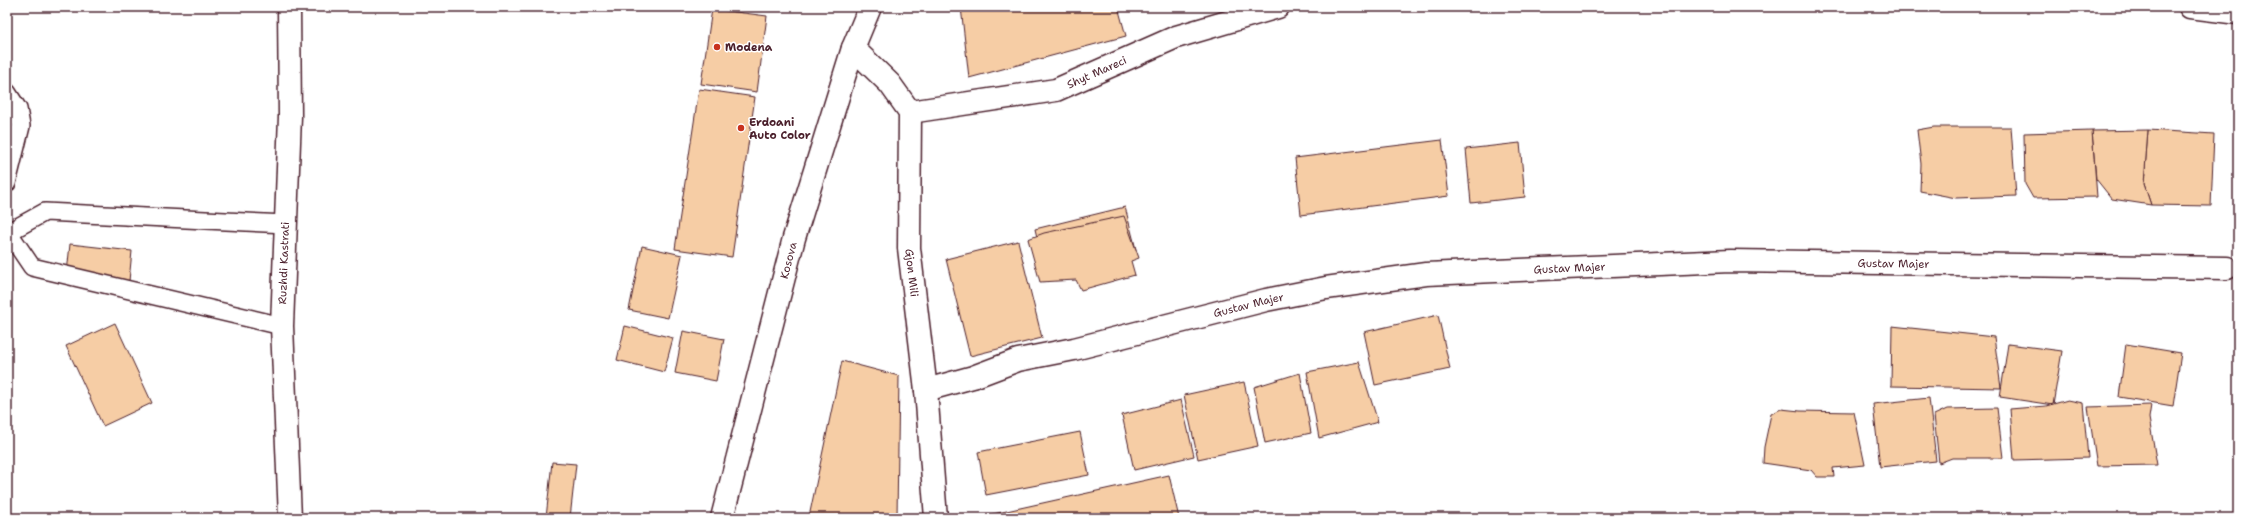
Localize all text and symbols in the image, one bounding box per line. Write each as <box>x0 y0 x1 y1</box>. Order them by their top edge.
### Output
place label: Modena <box>725 40 773 55</box>
marker: Modena <box>712 42 722 52</box>
street label: Shyt Mareci <box>1064 52 1129 92</box>
place label: Erdoani Auto Color <box>749 115 811 143</box>
marker: Erdoani Auto Color <box>736 123 746 133</box>
street label: Ruzhdi Kastrati <box>275 221 293 305</box>
street label: Kosova <box>776 240 800 280</box>
street label: Gjon Mili <box>902 248 922 298</box>
street label: Gustav Majer <box>1857 255 1930 271</box>
street label: Gustav Majer <box>1533 259 1606 277</box>
street label: Gustav Majer <box>1212 289 1285 321</box>

